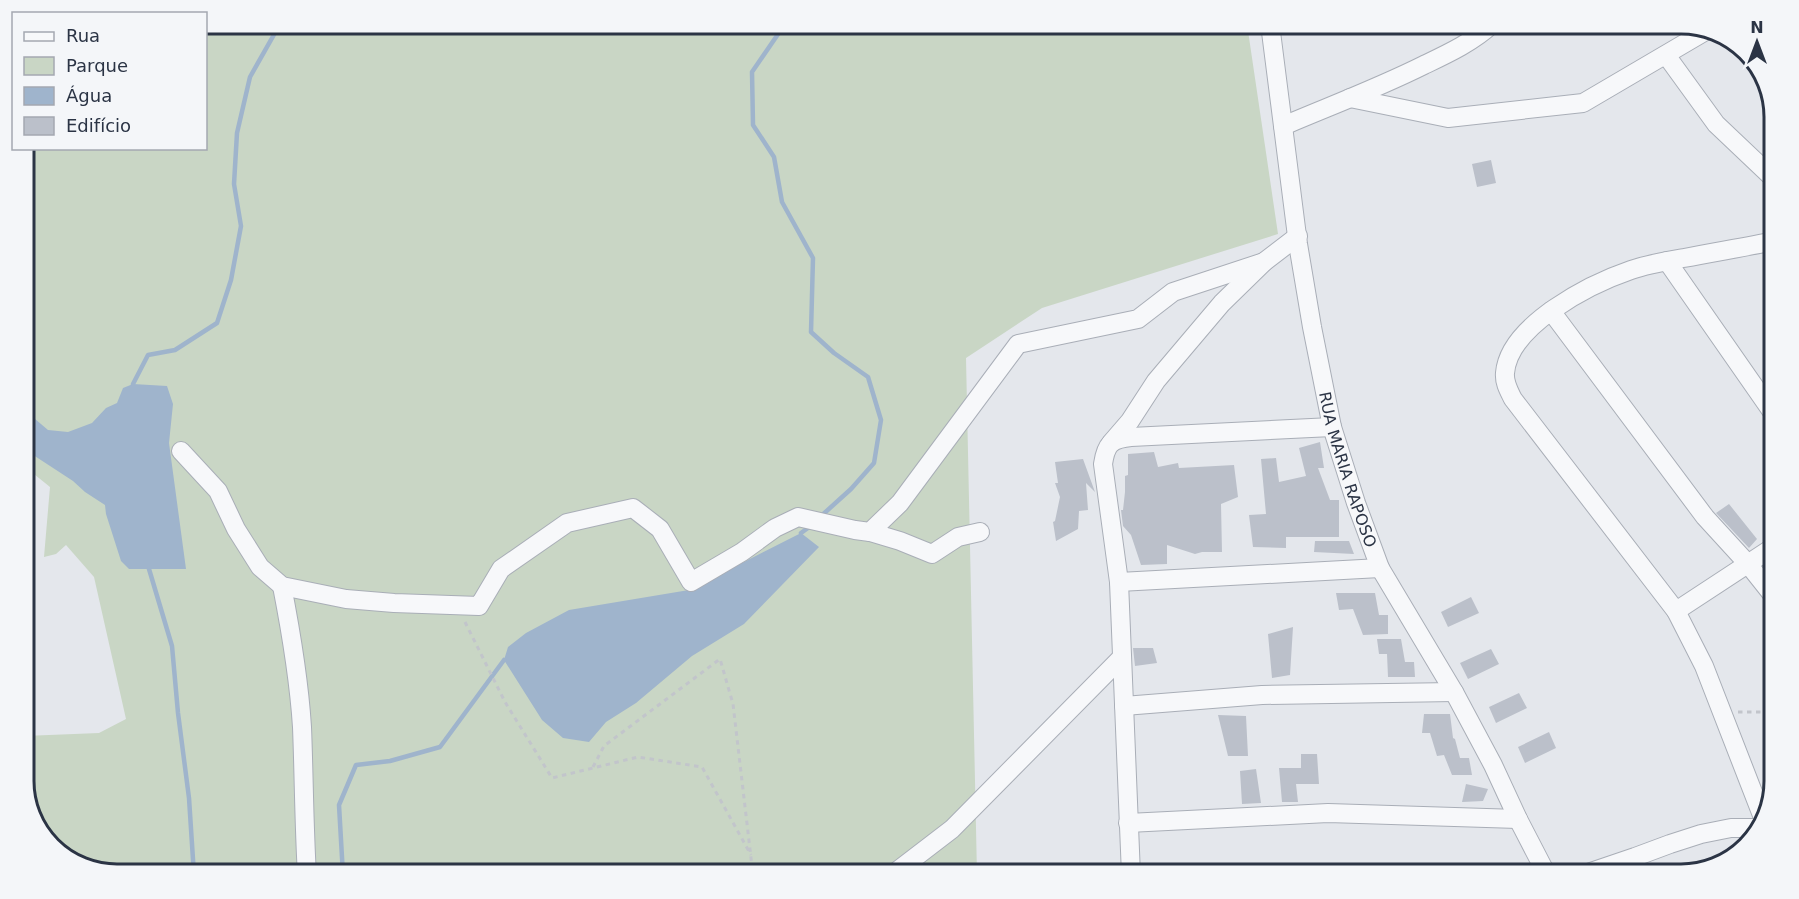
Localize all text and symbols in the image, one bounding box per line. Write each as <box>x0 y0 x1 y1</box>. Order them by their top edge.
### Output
legend <box>12 12 207 150</box>
north arrow <box>1727 12 1787 72</box>
text: N <box>1750 18 1764 37</box>
text: Rua <box>66 25 100 46</box>
text: Parque <box>66 55 128 76</box>
text: Água <box>66 85 112 106</box>
text: Edifício <box>66 115 131 136</box>
street label: RUA MARIA RAPOSO <box>1316 390 1381 550</box>

